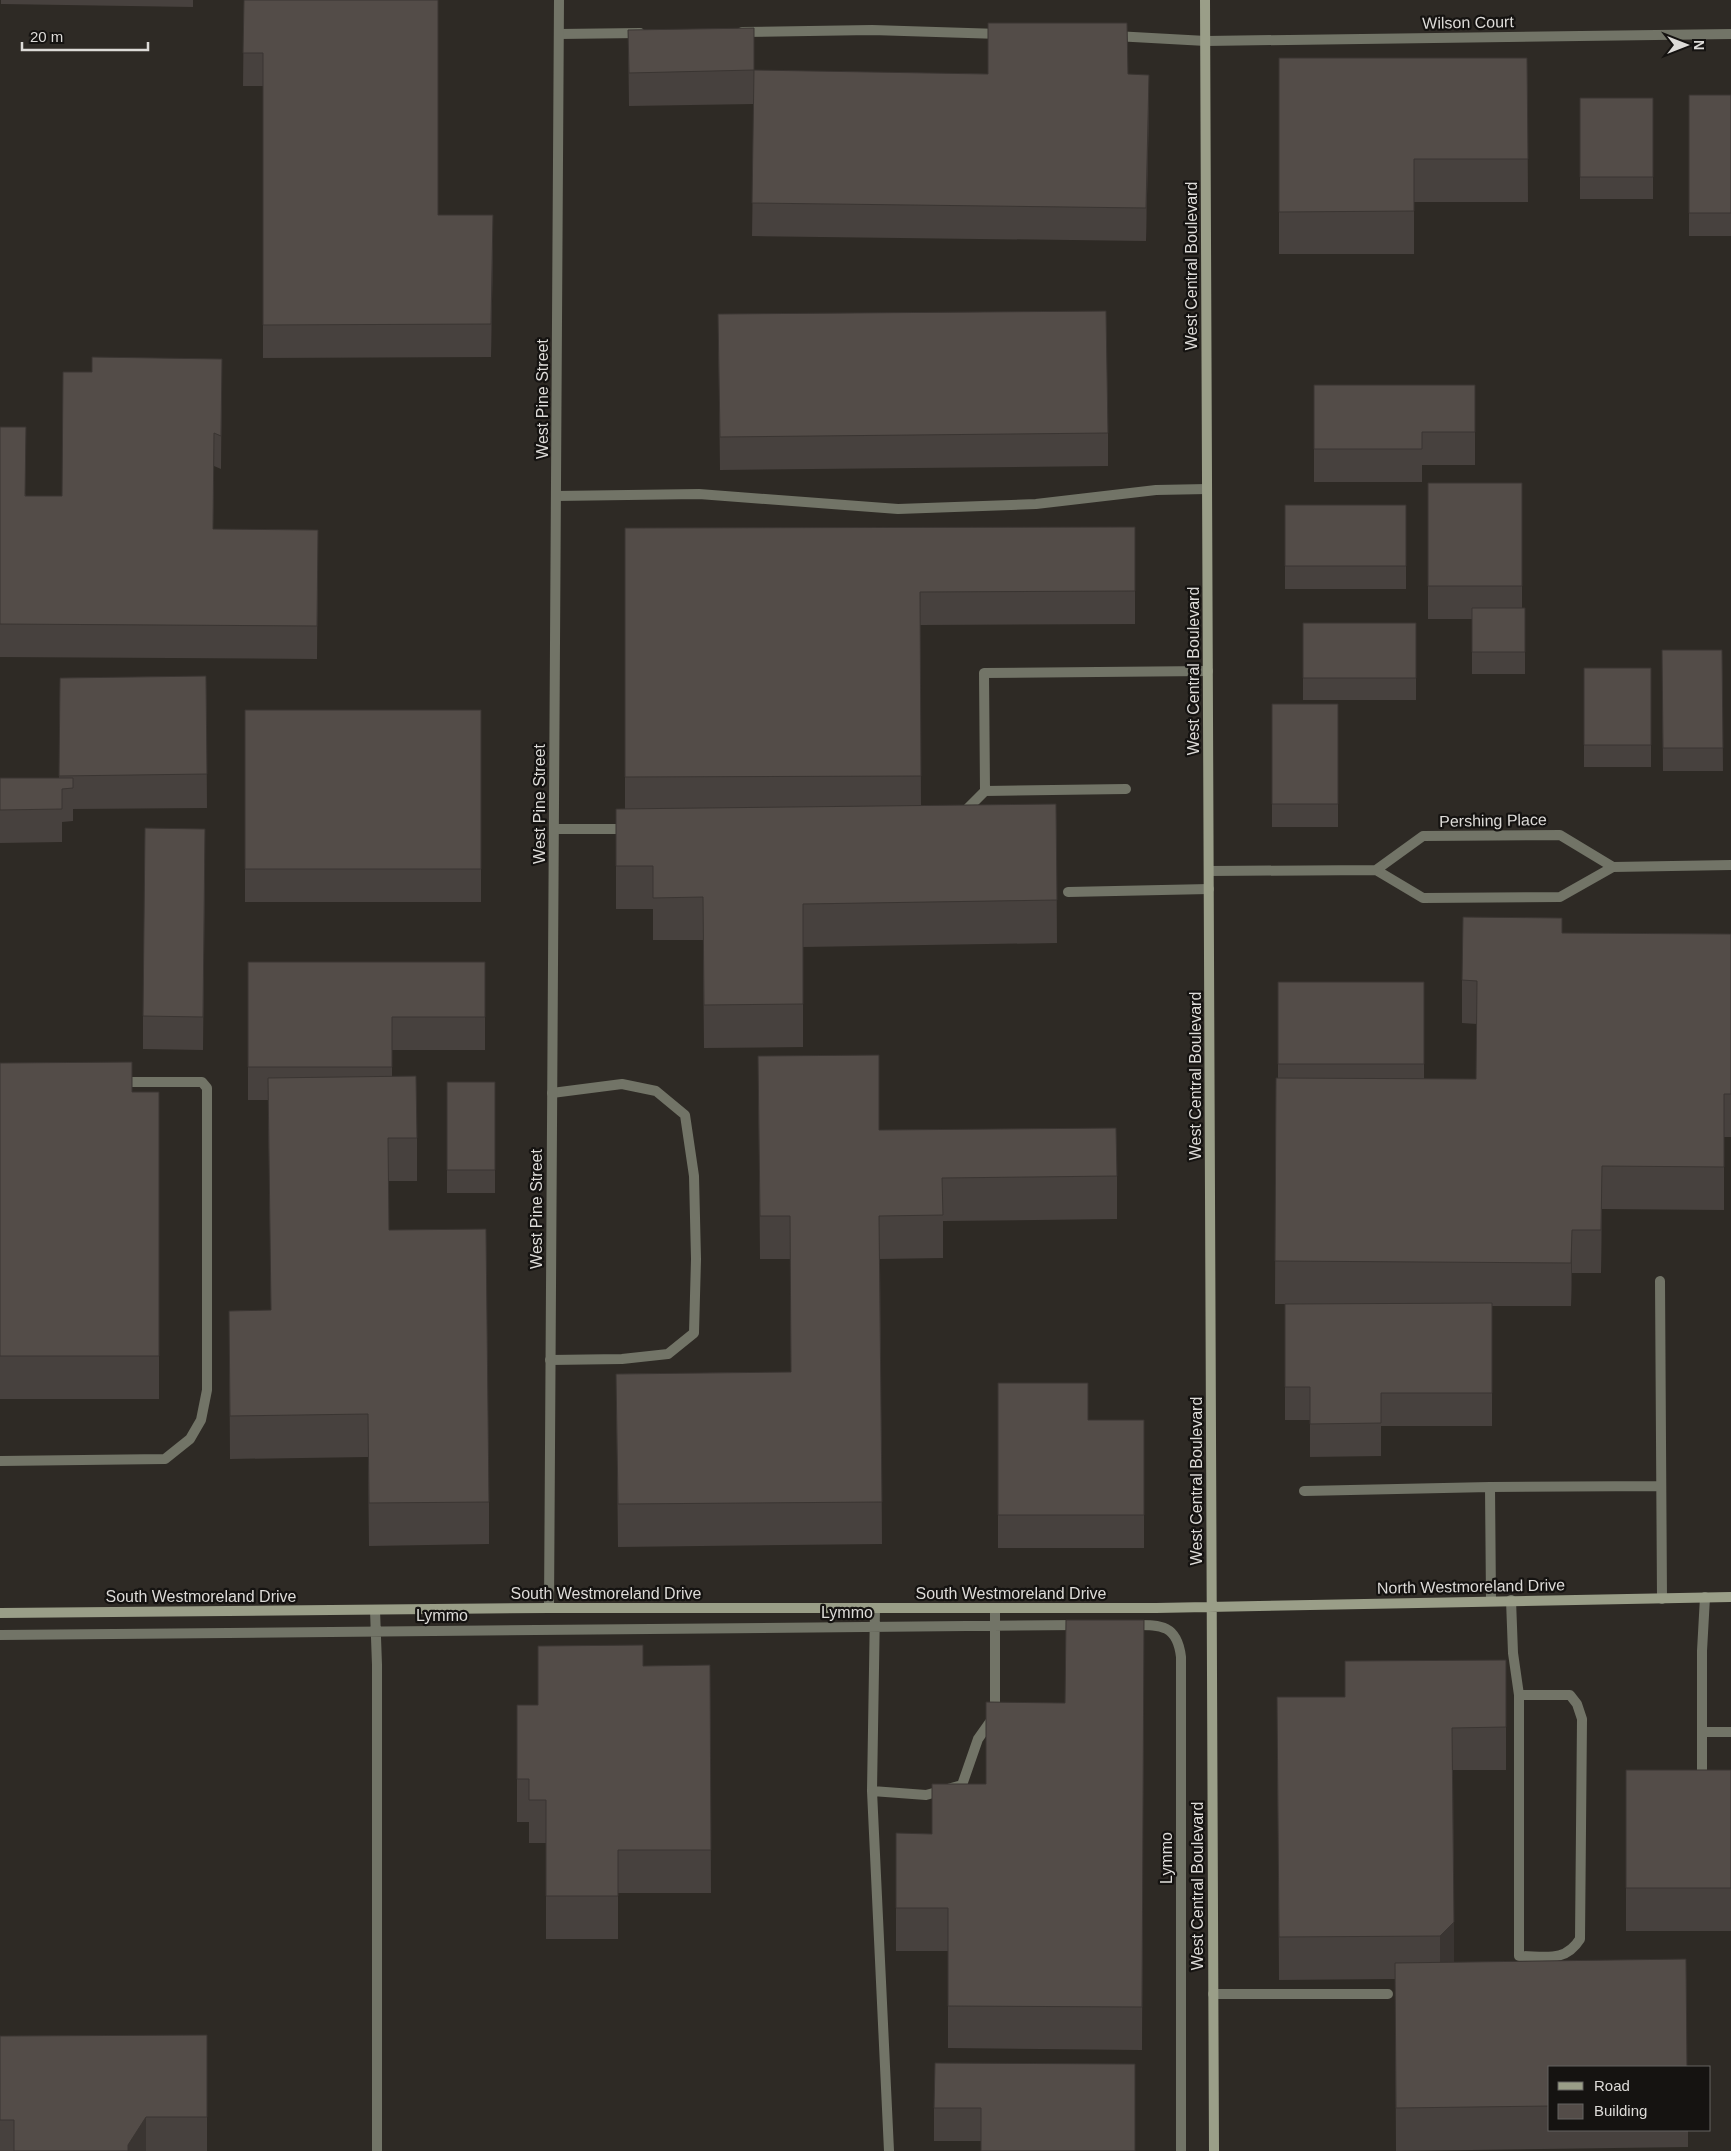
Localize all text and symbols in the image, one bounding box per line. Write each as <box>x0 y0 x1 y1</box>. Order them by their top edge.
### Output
street label: Wilson Court <box>1422 13 1514 32</box>
scale bar <box>22 20 149 52</box>
north arrow <box>1661 20 1711 70</box>
text: 20 m <box>30 28 63 45</box>
text: N <box>1691 40 1707 50</box>
street label: West Central Boulevard <box>1183 182 1200 350</box>
street label: West Pine Street <box>534 339 551 459</box>
street label: West Central Boulevard <box>1185 587 1202 755</box>
street label: West Pine Street <box>531 744 548 864</box>
street label: Pershing Place <box>1439 811 1547 830</box>
street label: West Central Boulevard <box>1187 992 1204 1160</box>
street label: West Pine Street <box>528 1149 545 1269</box>
street label: West Central Boulevard <box>1188 1397 1205 1565</box>
street label: North Westmoreland Drive <box>1377 1576 1565 1597</box>
street label: South Westmoreland Drive <box>511 1585 702 1602</box>
street label: South Westmoreland Drive <box>916 1585 1107 1602</box>
street label: South Westmoreland Drive <box>106 1588 297 1605</box>
street label: Lymmo <box>821 1604 873 1621</box>
street label: Lymmo <box>416 1607 468 1624</box>
street label: West Central Boulevard <box>1189 1802 1206 1970</box>
street label: Lymmo <box>1158 1832 1175 1884</box>
legend <box>1548 2066 1711 2131</box>
text: Road <box>1594 2077 1630 2094</box>
text: Building <box>1594 2102 1647 2119</box>

